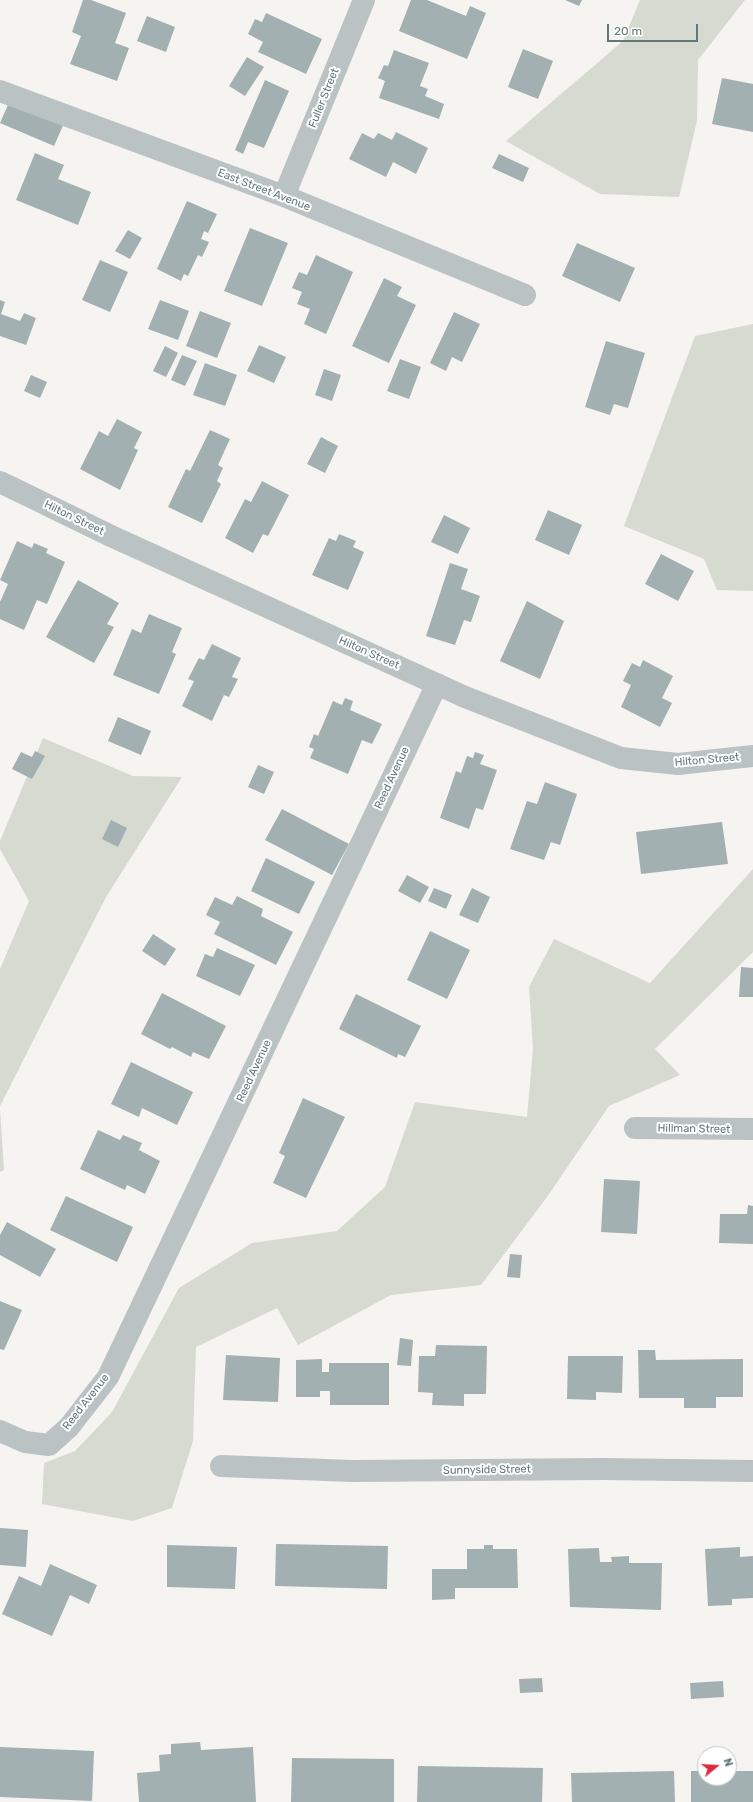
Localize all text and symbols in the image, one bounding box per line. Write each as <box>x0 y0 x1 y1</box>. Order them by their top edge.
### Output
scale bar <box>609 16 700 42</box>
text: 20 m <box>614 24 642 38</box>
street label: Fuller Street <box>306 66 342 130</box>
street label: East Street Avenue <box>216 166 312 214</box>
street label: Hilton Street <box>42 498 106 538</box>
street label: Hilton Street <box>337 634 401 672</box>
street label: Reed Avenue <box>372 745 412 811</box>
street label: Hilton Street <box>674 751 740 769</box>
street label: Reed Avenue <box>234 1038 274 1104</box>
street label: Hillman Street <box>657 1122 731 1136</box>
street label: Reed Avenue <box>60 1371 112 1433</box>
street label: Sunnyside Street <box>443 1463 531 1477</box>
north arrow <box>697 1746 737 1786</box>
text: N <box>721 1757 735 1768</box>

